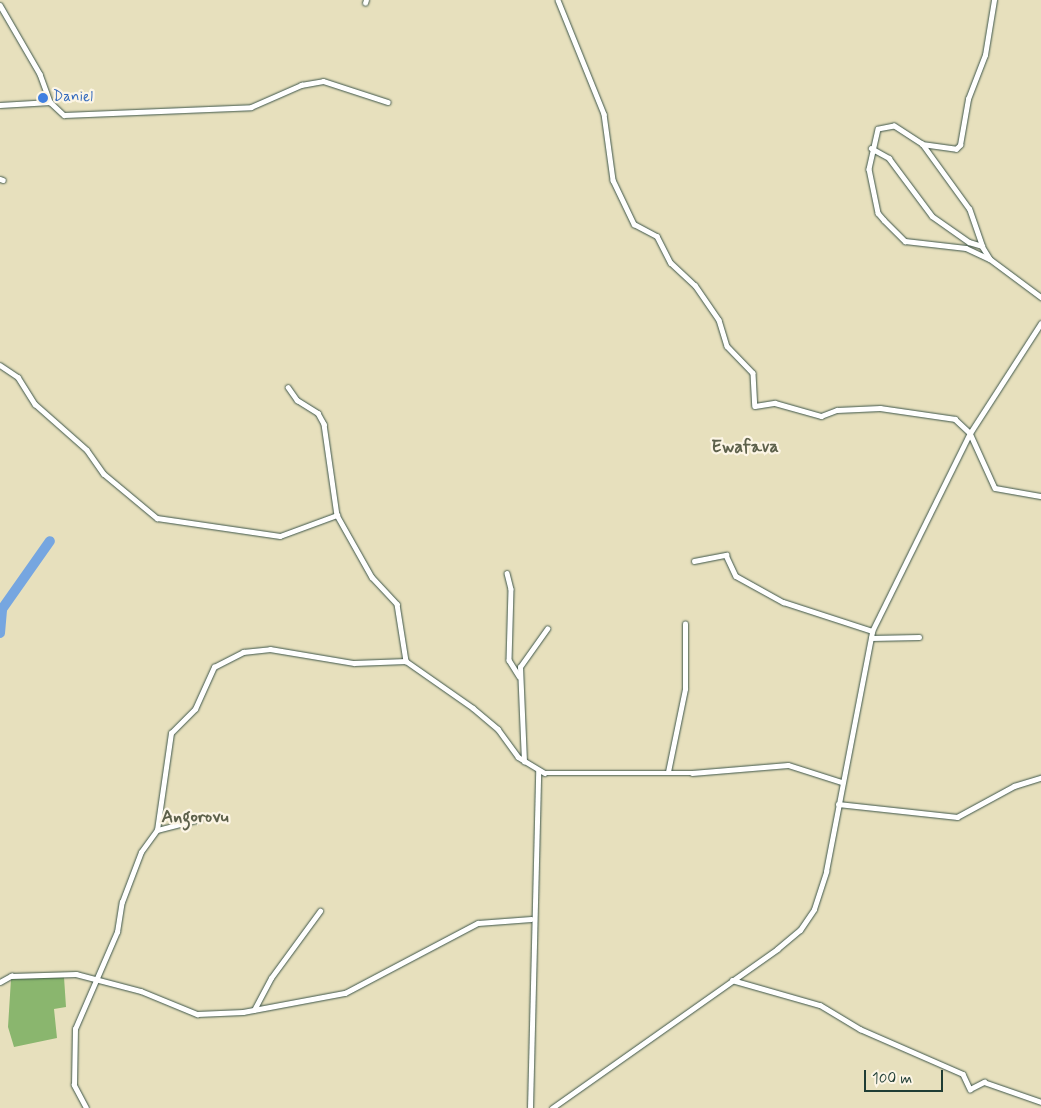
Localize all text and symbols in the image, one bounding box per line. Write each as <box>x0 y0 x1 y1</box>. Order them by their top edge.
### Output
place label: Daniel <box>53 89 93 107</box>
marker: Daniel <box>37 92 49 104</box>
district label: Ewafava <box>711 436 779 458</box>
district label: Angorovu <box>161 806 229 828</box>
scale bar <box>866 1060 945 1092</box>
text: 100 m <box>872 1069 912 1089</box>

